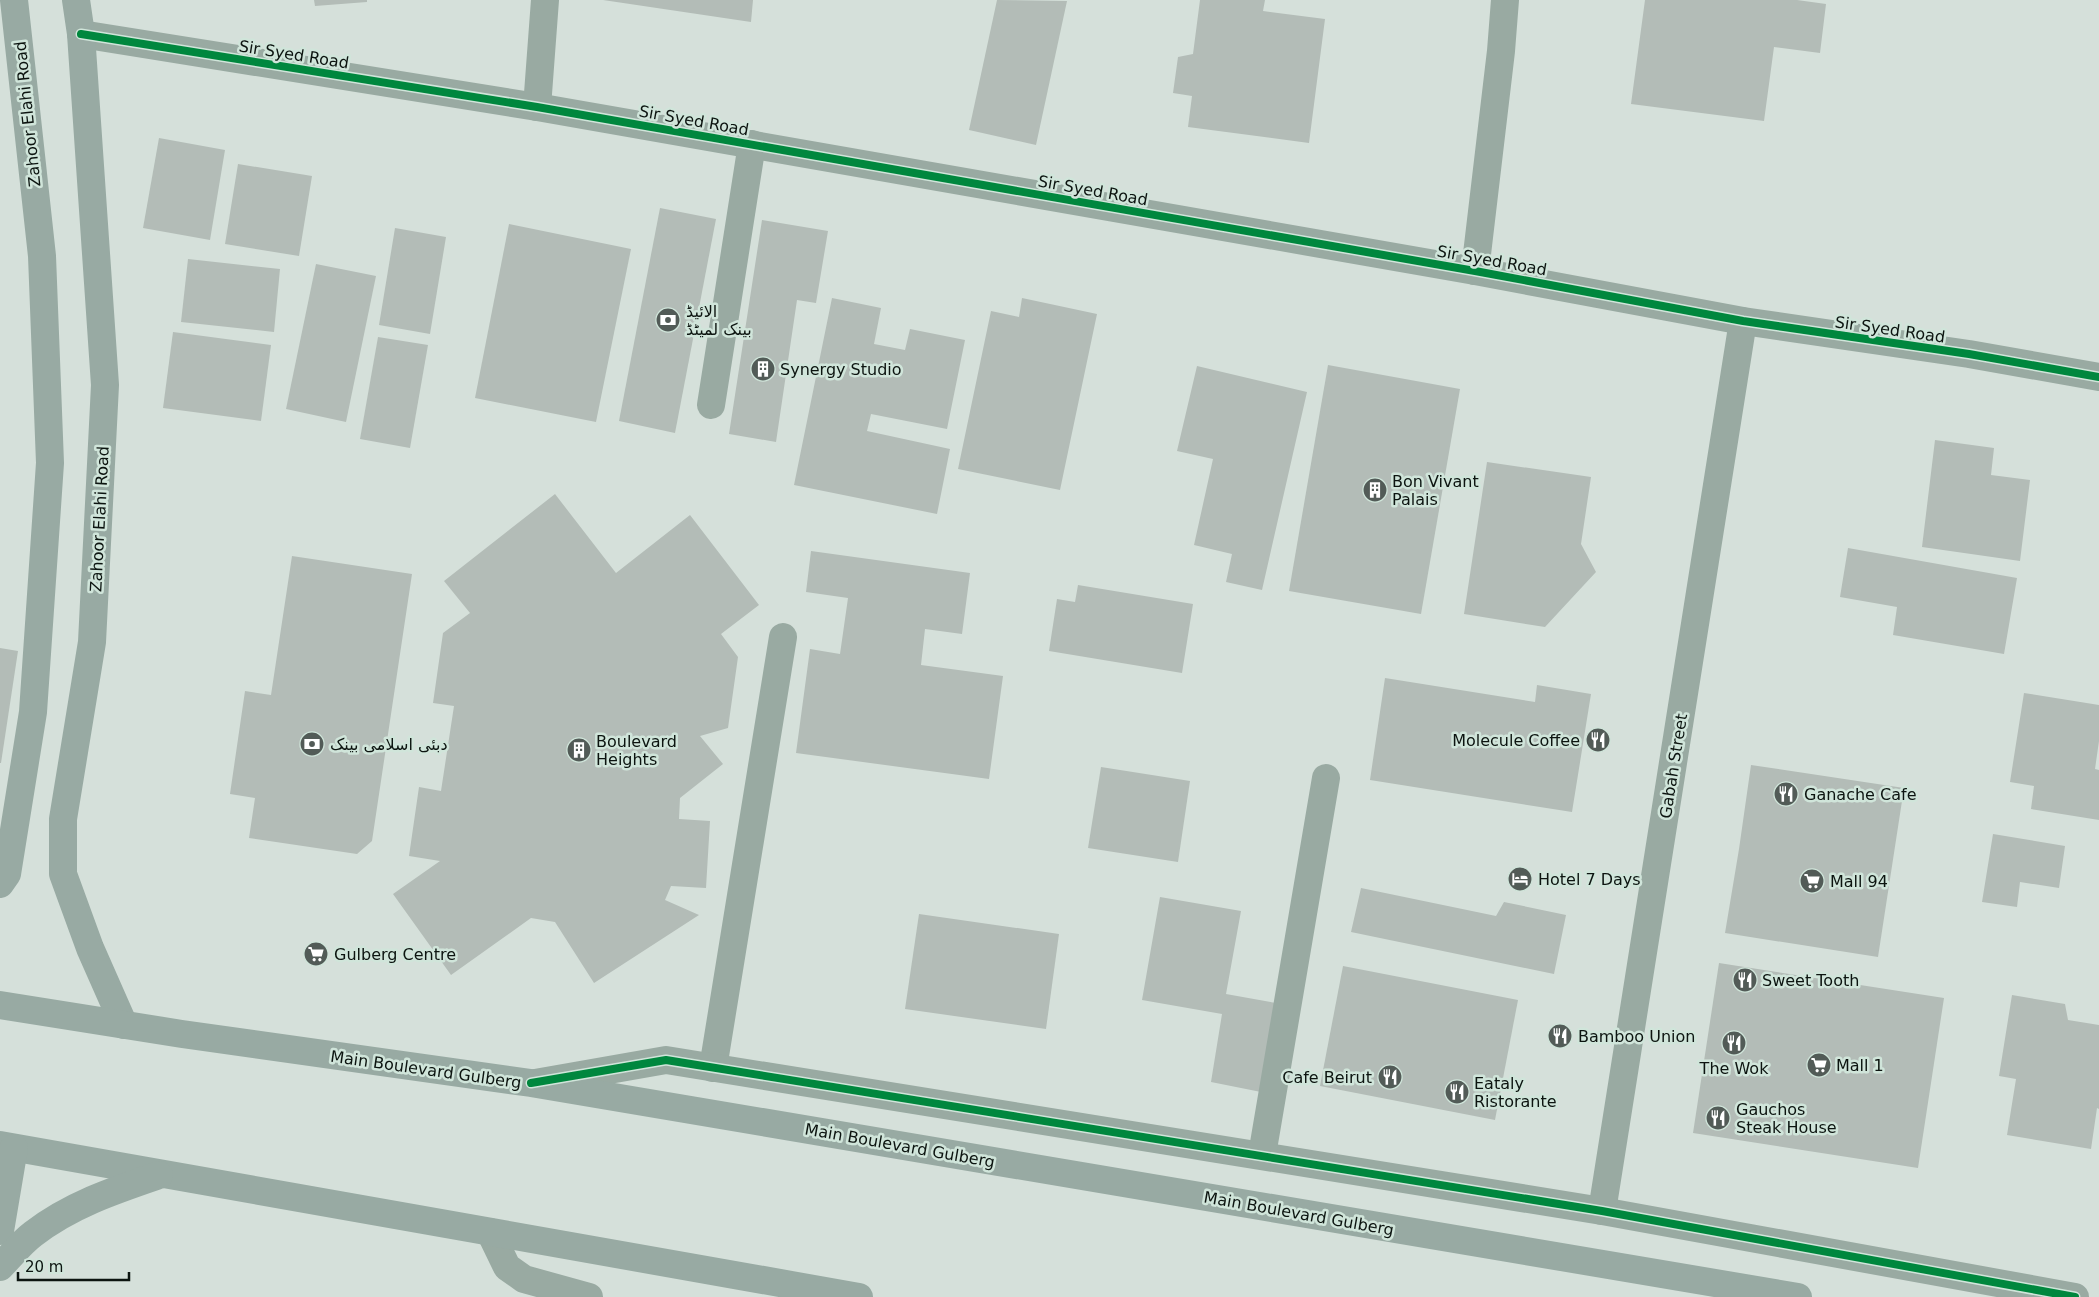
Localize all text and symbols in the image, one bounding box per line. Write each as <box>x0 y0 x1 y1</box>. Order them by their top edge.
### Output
street label: Sir Syed Road <box>238 36 350 73</box>
street label: Zahoor Elahi Road <box>10 40 45 188</box>
street label: Sir Syed Road <box>638 101 750 139</box>
street label: Sir Syed Road <box>1037 171 1149 209</box>
street label: Sir Syed Road <box>1436 241 1548 279</box>
place label: الائیڈ بینک لمیٹڈ <box>686 302 752 339</box>
bank icon: الائیڈ بینک لمیٹڈ <box>655 307 681 333</box>
street label: Sir Syed Road <box>1834 312 1946 347</box>
building icon: Synergy Studio <box>750 356 776 382</box>
place label: Synergy Studio <box>780 360 902 379</box>
street label: Zahoor Elahi Road <box>86 445 113 593</box>
place label: Bon Vivant Palais <box>1392 472 1479 509</box>
building icon: Bon Vivant Palais <box>1362 477 1388 503</box>
street label: Gabah Street <box>1656 712 1691 820</box>
restaurant icon: Molecule Coffee <box>1585 727 1611 753</box>
bank icon: دبئی اسلامی بینک <box>299 731 325 757</box>
place label: Molecule Coffee <box>1452 731 1580 750</box>
place label: Boulevard Heights <box>596 732 677 769</box>
place label: دبئی اسلامی بینک <box>330 735 448 754</box>
building icon: Boulevard Heights <box>566 737 592 763</box>
restaurant icon: Ganache Cafe <box>1773 781 1799 807</box>
place label: Ganache Cafe <box>1804 785 1916 804</box>
hotel icon: Hotel 7 Days <box>1507 866 1533 892</box>
supermarket icon: Mall 94 <box>1799 868 1825 894</box>
place label: Hotel 7 Days <box>1538 870 1641 889</box>
place label: Mall 94 <box>1830 872 1888 891</box>
supermarket icon: Gulberg Centre <box>303 941 329 967</box>
place label: Gulberg Centre <box>334 945 456 964</box>
restaurant icon: Sweet Tooth <box>1732 967 1758 993</box>
place label: Sweet Tooth <box>1762 971 1859 990</box>
restaurant icon: Bamboo Union <box>1547 1023 1573 1049</box>
place label: Bamboo Union <box>1578 1027 1695 1046</box>
restaurant icon: The Wok <box>1721 1030 1747 1056</box>
street label: Main Boulevard Gulberg <box>329 1047 523 1092</box>
supermarket icon: Mall 1 <box>1806 1052 1832 1078</box>
place label: Mall 1 <box>1836 1056 1884 1075</box>
place label: The Wok <box>1699 1059 1769 1078</box>
restaurant icon: Cafe Beirut <box>1377 1064 1403 1090</box>
place label: Cafe Beirut <box>1282 1068 1372 1087</box>
place label: Eataly Ristorante <box>1474 1074 1557 1111</box>
restaurant icon: Eataly Ristorante <box>1444 1079 1470 1105</box>
place label: Gauchos Steak House <box>1736 1100 1837 1137</box>
restaurant icon: Gauchos Steak House <box>1705 1105 1731 1131</box>
street label: Main Boulevard Gulberg <box>803 1119 996 1172</box>
street label: Main Boulevard Gulberg <box>1202 1187 1395 1240</box>
scale bar <box>18 1250 129 1282</box>
text: 20 m <box>25 1258 63 1276</box>

